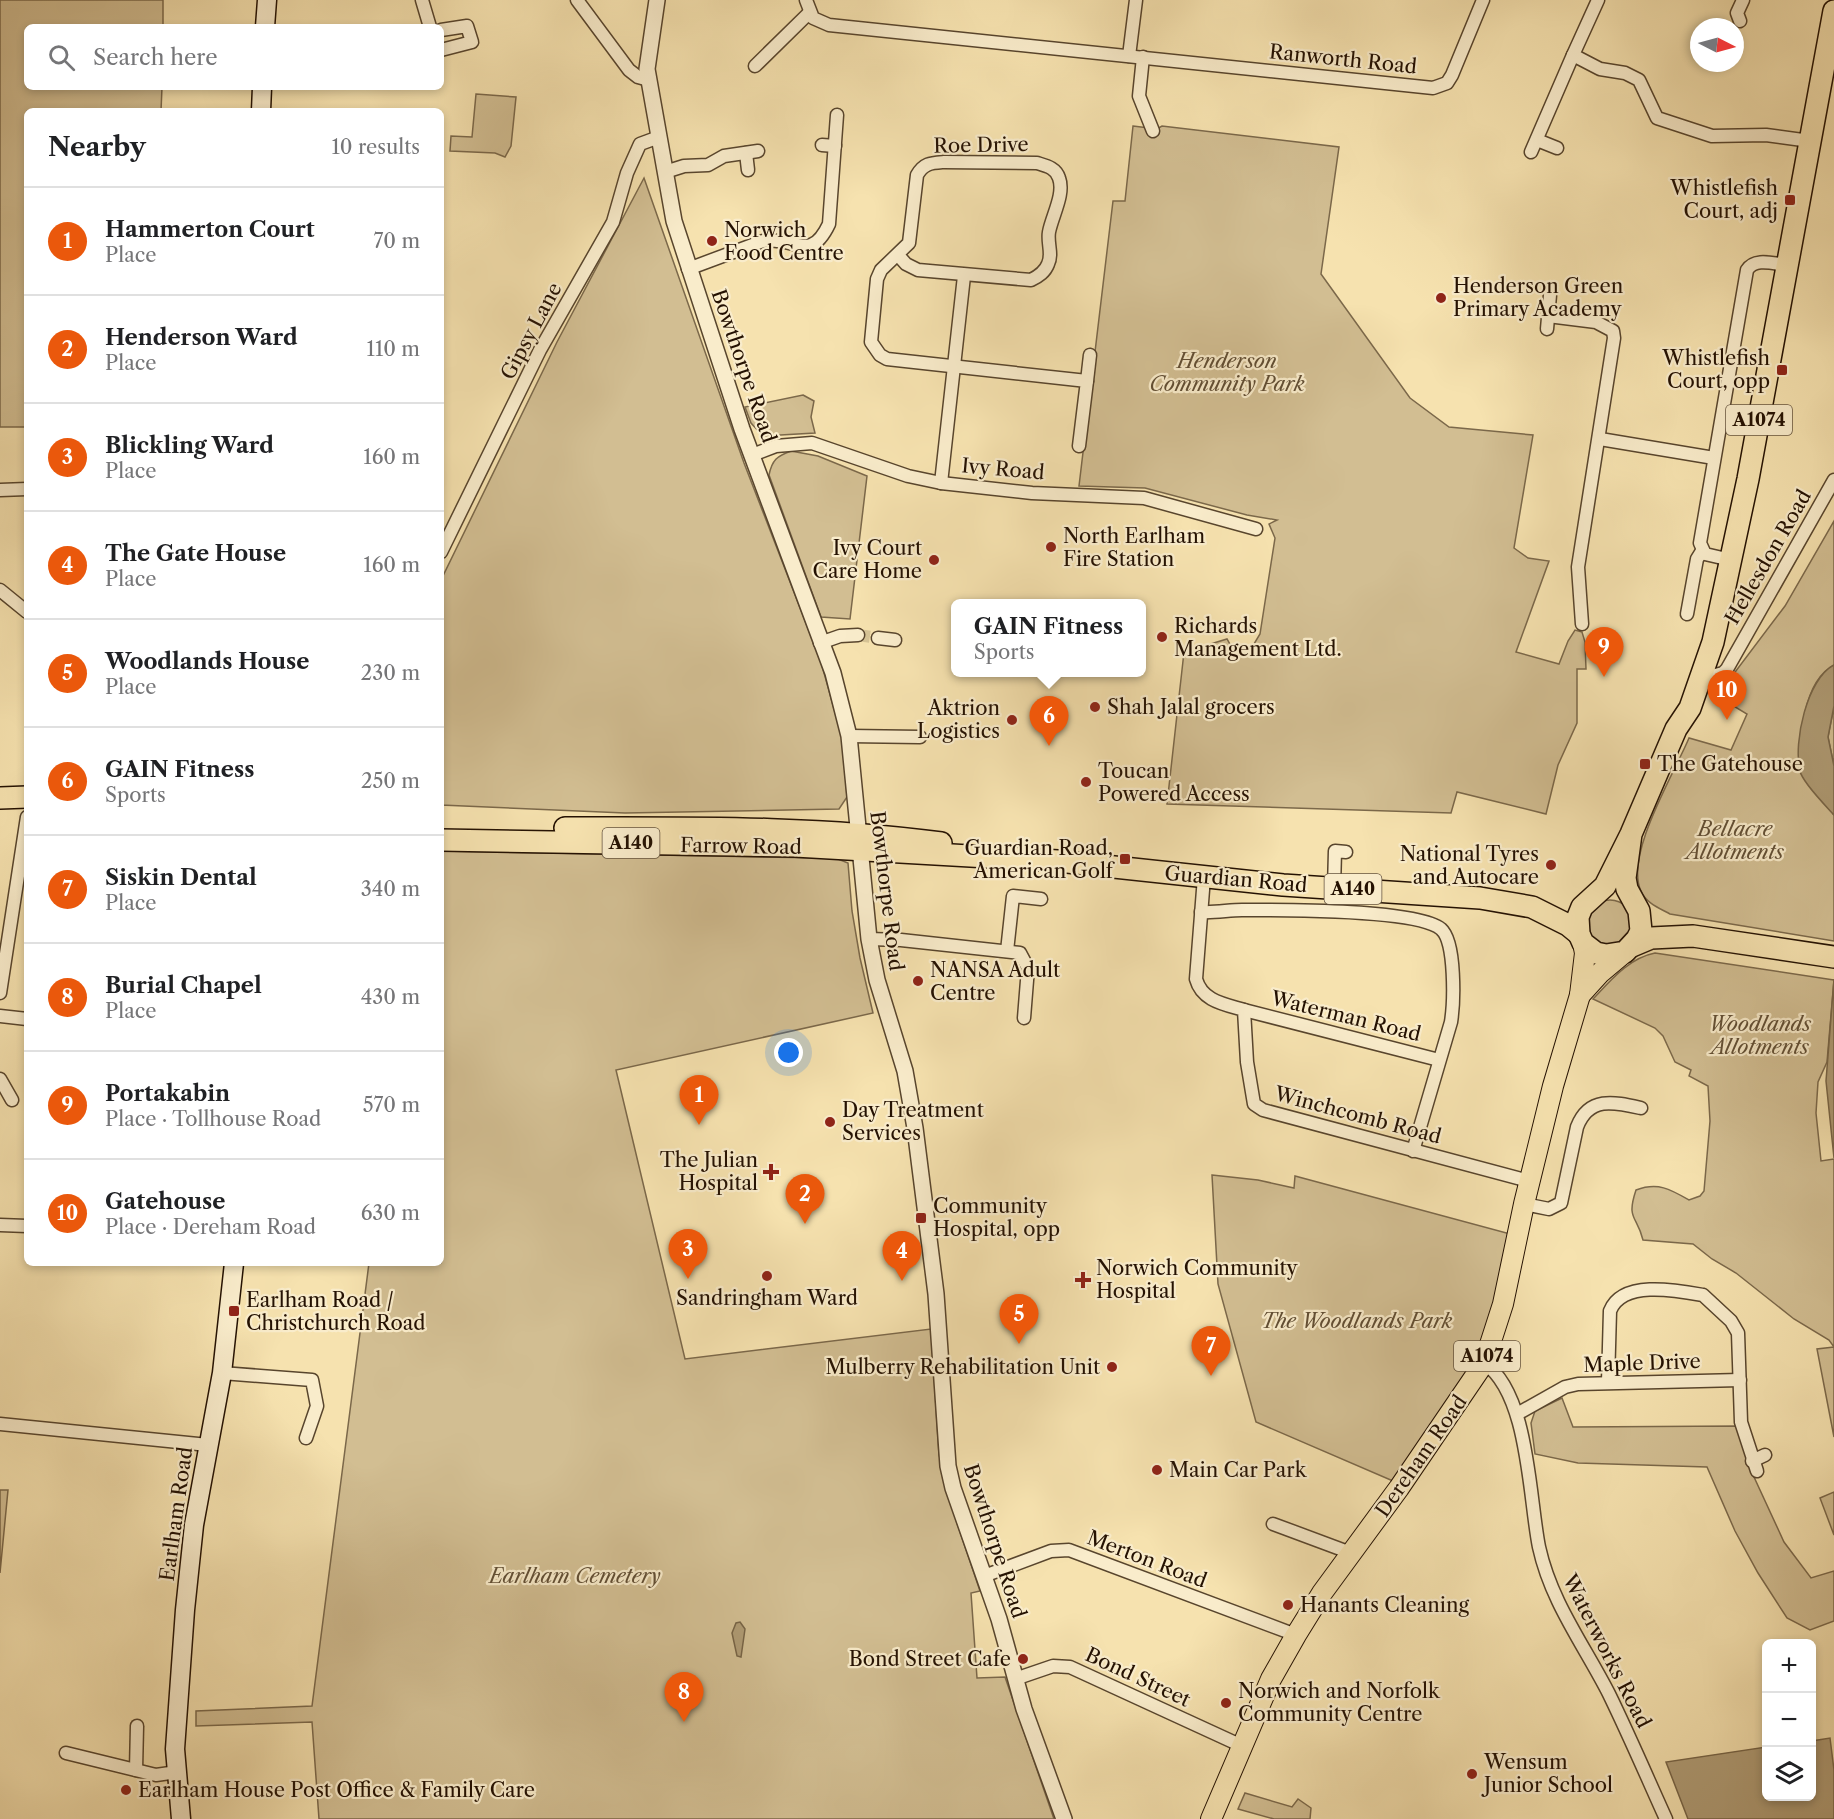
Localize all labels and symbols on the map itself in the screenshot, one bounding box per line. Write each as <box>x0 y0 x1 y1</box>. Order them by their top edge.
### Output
north arrow <box>1690 18 1744 72</box>
street label: Ranworth Road <box>1268 39 1418 79</box>
street label: Roe Drive <box>933 132 1029 158</box>
place label: Whistlefish Court, adj <box>1669 176 1778 223</box>
marker: Whistlefish Court, adj <box>1783 193 1797 207</box>
place label: Norwich Food Centre <box>724 218 844 265</box>
marker: Norwich Food Centre <box>705 234 719 248</box>
place label: Henderson Green Primary Academy <box>1453 274 1624 321</box>
street label: Gipsy Lane <box>495 278 567 384</box>
street label: Bowthorpe Road <box>706 286 782 446</box>
marker: Henderson Green Primary Academy <box>1434 291 1448 305</box>
place label: Whistlefish Court, opp <box>1661 346 1770 393</box>
park label: Henderson Community Park <box>1149 349 1305 396</box>
marker: Whistlefish Court, opp <box>1775 363 1789 377</box>
road number: A1074 <box>1726 405 1792 435</box>
street label: Ivy Road <box>961 453 1045 485</box>
street label: Hellesdon Road <box>1720 485 1816 629</box>
place label: North Earlham Fire Station <box>1063 524 1205 571</box>
place label: Ivy Court Care Home <box>813 536 922 583</box>
marker: North Earlham Fire Station <box>1044 540 1058 554</box>
marker: Ivy Court Care Home <box>927 553 941 567</box>
place label: Richards Management Ltd. <box>1174 614 1342 661</box>
pin: 9 <box>1584 628 1624 677</box>
marker: Richards Management Ltd. <box>1155 630 1169 644</box>
pin: 10 <box>1708 670 1746 720</box>
place label: Shah Jalal grocers <box>1107 695 1275 719</box>
place label: Aktrion Logistics <box>917 696 1000 743</box>
pin: 6 <box>1030 696 1068 746</box>
marker: Shah Jalal grocers <box>1088 700 1102 714</box>
marker: Aktrion Logistics <box>1005 713 1019 727</box>
place label: The Gatehouse <box>1657 752 1803 776</box>
marker: The Gatehouse <box>1638 757 1652 771</box>
place label: Toucan Powered Access <box>1098 759 1250 806</box>
marker: Toucan Powered Access <box>1079 775 1093 789</box>
street label: Bowthorpe Road <box>865 810 909 972</box>
park label: Bellacre Allotments <box>1683 817 1784 864</box>
road number: A140 <box>602 828 660 858</box>
street label: Farrow Road <box>680 833 802 859</box>
place label: Guardian Road, American Golf <box>964 836 1116 883</box>
place label: National Tyres and Autocare <box>1400 842 1539 889</box>
marker: Guardian Road, American Golf <box>1118 852 1132 866</box>
marker: National Tyres and Autocare <box>1544 858 1558 872</box>
street label: Guardian Road <box>1164 861 1308 897</box>
road number: A140 <box>1324 874 1382 904</box>
place label: NANSA Adult Centre <box>930 958 1060 1005</box>
marker: NANSA Adult Centre <box>911 974 925 988</box>
street label: Waterman Road <box>1267 986 1424 1046</box>
park label: Woodlands Allotments <box>1708 1012 1811 1059</box>
your location <box>774 1038 803 1067</box>
pin: 1 <box>680 1076 718 1125</box>
street label: Winchcomb Road <box>1271 1081 1444 1149</box>
place label: Day Treatment Services <box>842 1098 984 1145</box>
marker: Day Treatment Services <box>823 1115 837 1129</box>
place label: The Julian Hospital <box>660 1148 758 1195</box>
marker: The Julian Hospital <box>762 1163 780 1181</box>
pin: 2 <box>786 1174 824 1224</box>
place label: Community Hospital, opp <box>933 1194 1060 1241</box>
marker: Community Hospital, opp <box>914 1211 928 1225</box>
pin: 3 <box>668 1230 708 1279</box>
pin: 4 <box>882 1232 922 1281</box>
place label: Norwich Community Hospital <box>1096 1256 1299 1303</box>
marker: Sandringham Ward <box>760 1269 774 1283</box>
marker: Norwich Community Hospital <box>1074 1271 1092 1289</box>
place label: Sandringham Ward <box>676 1286 858 1310</box>
place label: Earlham Road / Christchurch Road <box>246 1288 425 1335</box>
pin: 5 <box>1000 1294 1038 1344</box>
marker: Earlham Road / Christchurch Road <box>227 1304 241 1318</box>
park label: The Woodlands Park <box>1261 1309 1453 1333</box>
pin: 7 <box>1192 1326 1230 1376</box>
road number: A1074 <box>1454 1341 1520 1371</box>
street label: Maple Drive <box>1583 1349 1701 1377</box>
place label: Mulberry Rehabilitation Unit <box>825 1355 1100 1379</box>
marker: Mulberry Rehabilitation Unit <box>1105 1360 1119 1374</box>
street label: Dereham Road <box>1370 1390 1472 1522</box>
street label: Earlham Road <box>155 1445 197 1583</box>
place label: Main Car Park <box>1169 1458 1308 1482</box>
street label: Bowthorpe Road <box>959 1461 1031 1621</box>
marker: Main Car Park <box>1150 1463 1164 1477</box>
street label: Merton Road <box>1084 1525 1210 1593</box>
park label: Earlham Cemetery <box>487 1564 661 1588</box>
street label: Waterworks Road <box>1557 1569 1656 1732</box>
place label: Hanants Cleaning <box>1300 1593 1469 1617</box>
marker: Hanants Cleaning <box>1281 1598 1295 1612</box>
street label: Bond Street <box>1082 1642 1194 1712</box>
place label: Bond Street Cafe <box>849 1647 1011 1671</box>
marker: Bond Street Cafe <box>1016 1652 1030 1666</box>
pin: 8 <box>664 1672 704 1722</box>
place label: Norwich and Norfolk Community Centre <box>1238 1679 1441 1726</box>
marker: Norwich and Norfolk Community Centre <box>1219 1696 1233 1710</box>
place label: Wensum Junior School <box>1481 1750 1613 1797</box>
marker: Wensum Junior School <box>1465 1767 1479 1781</box>
place label: Earlham House Post Office & Family Care <box>138 1778 535 1802</box>
marker: Earlham House Post Office & Family Care <box>119 1783 133 1797</box>

